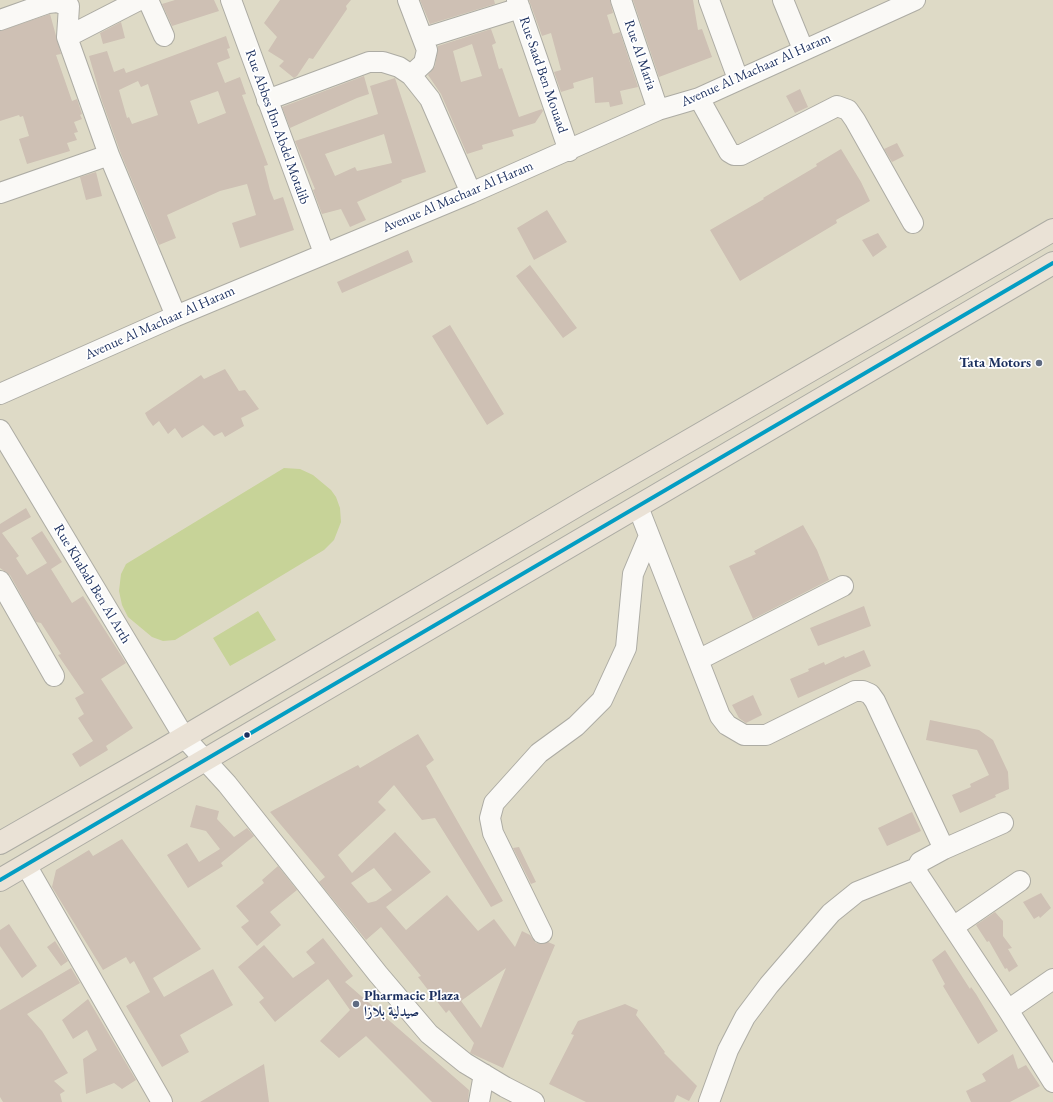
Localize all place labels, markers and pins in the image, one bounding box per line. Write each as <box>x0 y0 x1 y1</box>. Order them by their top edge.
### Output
place label: Tata Motors <box>959 355 1031 371</box>
marker: Tata Motors <box>1034 358 1044 368</box>
unlabelled marker <box>242 730 252 740</box>
place label: Pharmacie Plaza صيدلية بلازا <box>364 988 459 1020</box>
marker: Pharmacie Plaza صيدلية بلازا <box>351 999 361 1009</box>

